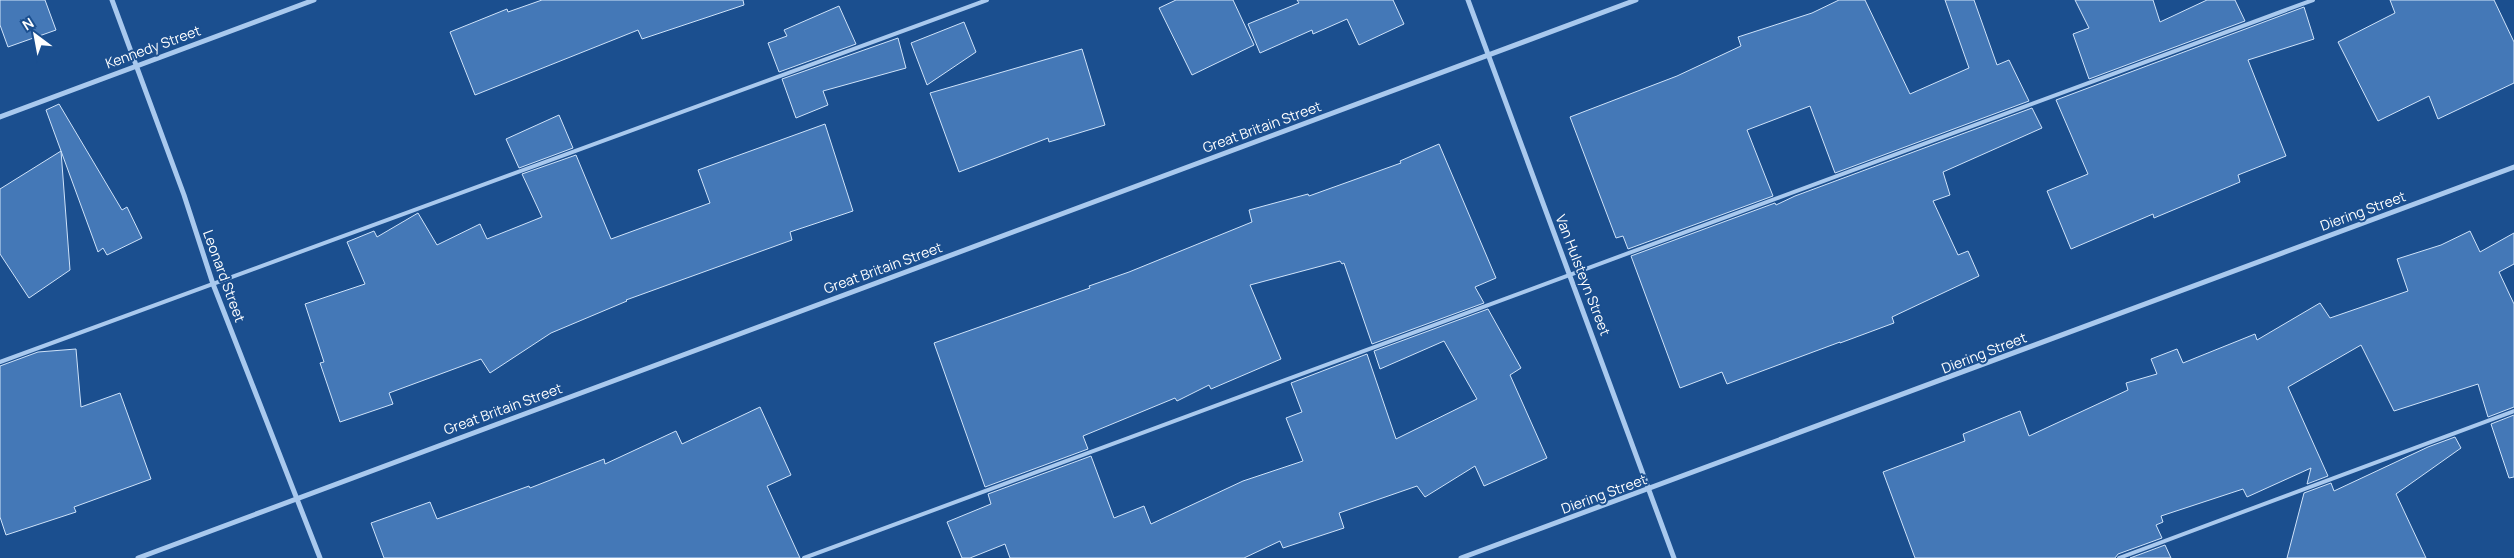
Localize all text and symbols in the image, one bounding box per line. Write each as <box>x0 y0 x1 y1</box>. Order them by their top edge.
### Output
north arrow <box>10 10 60 60</box>
text: N <box>19 13 37 34</box>
street label: Kennedy Street <box>103 20 203 73</box>
street label: Great Britain Street <box>1200 96 1324 157</box>
street label: Diering Street <box>2317 186 2409 235</box>
street label: Van Hulsteyn Street <box>1552 212 1615 338</box>
street label: Leonard Street <box>199 227 250 325</box>
street label: Great Britain Street <box>821 237 945 298</box>
street label: Diering Street <box>1939 327 2029 377</box>
street label: Great Britain Street <box>441 378 565 439</box>
street label: Diering Street <box>1558 469 1650 518</box>

